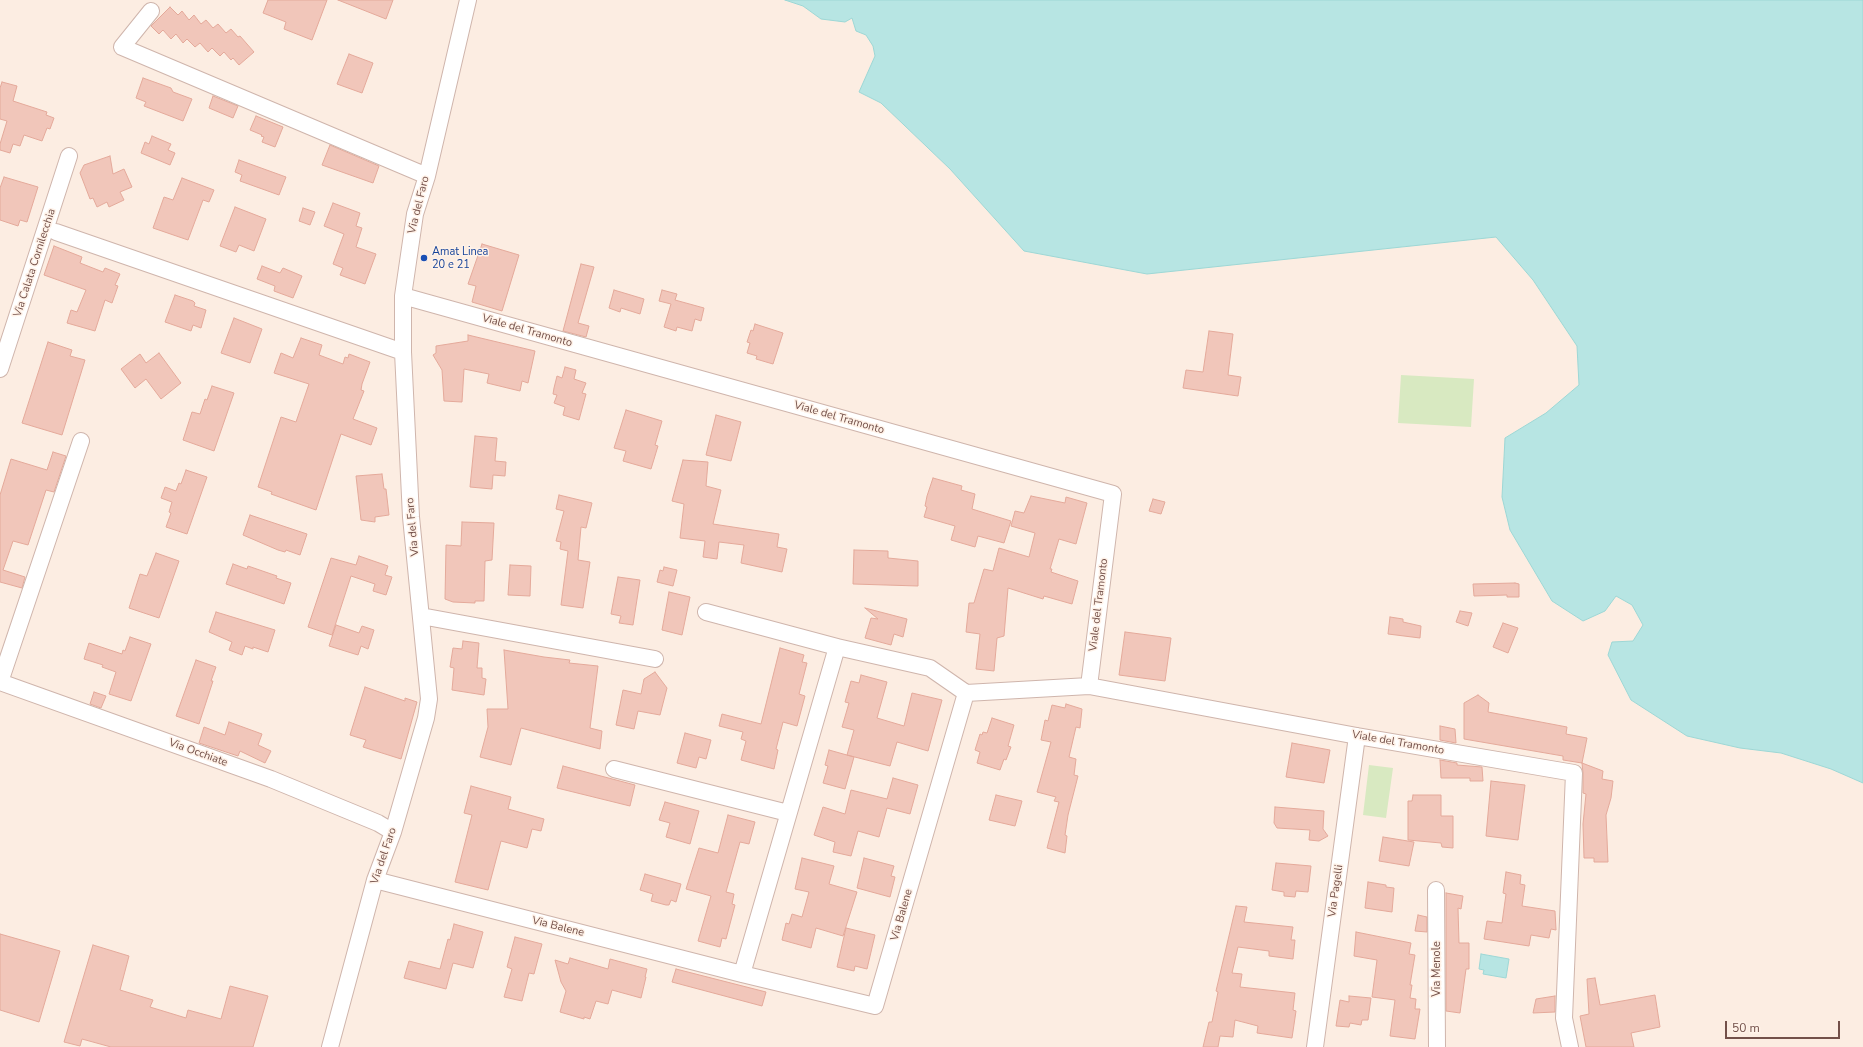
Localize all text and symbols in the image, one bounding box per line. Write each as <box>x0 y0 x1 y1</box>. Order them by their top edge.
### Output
street label: Via del Faro <box>405 175 433 235</box>
street label: Via Calata Cornilecchia <box>11 207 59 319</box>
place label: Amat Linea 20 e 21 <box>432 245 488 271</box>
marker: Amat Linea 20 e 21 <box>419 253 429 263</box>
street label: Viale del Tramonto <box>480 312 574 350</box>
street label: Viale del Tramonto <box>792 399 886 437</box>
street label: Via del Faro <box>404 497 422 557</box>
street label: Viale del Tramonto <box>1087 558 1111 652</box>
street label: Viale del Tramonto <box>1351 728 1445 758</box>
street label: Via Occhiate <box>167 736 229 770</box>
street label: Via del Faro <box>368 826 400 886</box>
street label: Via Pagelli <box>1326 864 1346 918</box>
street label: Via Balene <box>888 888 916 942</box>
street label: Via Balene <box>531 914 585 940</box>
street label: Via Menole <box>1430 941 1444 997</box>
scale bar <box>1727 1013 1842 1039</box>
text: 50 m <box>1732 1020 1760 1036</box>

